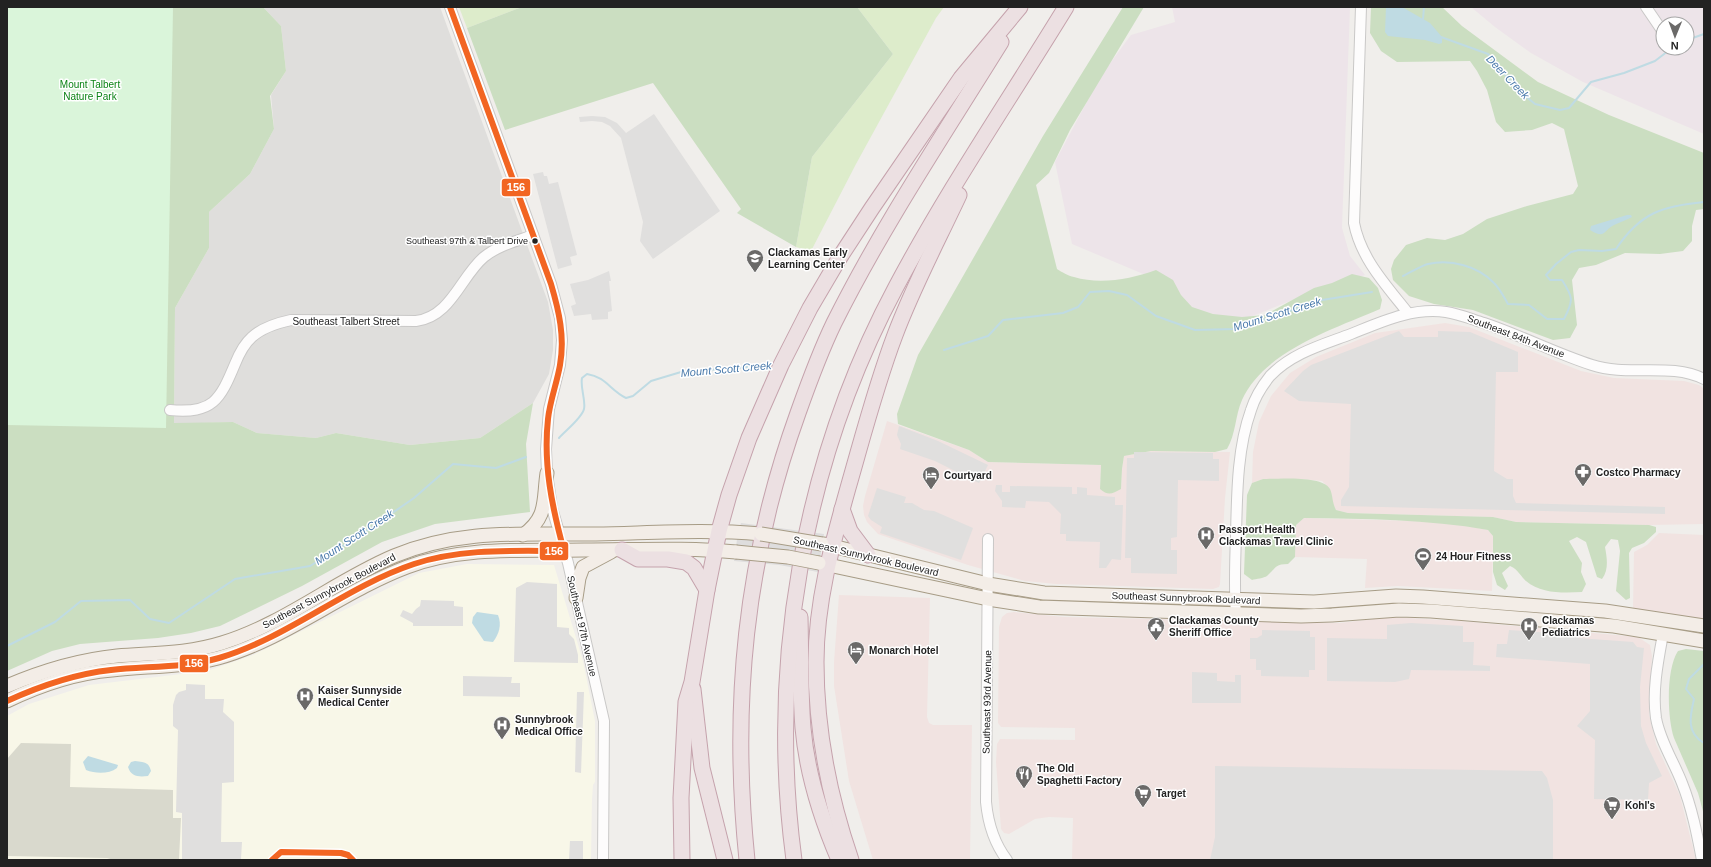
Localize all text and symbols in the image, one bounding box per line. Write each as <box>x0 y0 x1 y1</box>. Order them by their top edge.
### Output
north arrow <box>1655 16 1695 56</box>
text: N <box>1671 40 1679 52</box>
water label: Deer Creek <box>1484 53 1532 102</box>
park label: Mount Talbert Nature Park <box>60 79 120 102</box>
line badge: 156 <box>501 178 531 197</box>
text: 156 <box>507 181 525 193</box>
place label: Southeast 97th & Talbert Drive <box>406 236 528 246</box>
marker: Southeast 97th & Talbert Drive <box>530 236 540 246</box>
place label: Clackamas Early Learning Center <box>768 247 848 270</box>
school or university icon: Clackamas Early Learning Center <box>745 248 765 273</box>
water label: Mount Scott Creek <box>1232 295 1323 333</box>
street label: Southeast 84th Avenue <box>1466 312 1567 360</box>
street label: Southeast Talbert Street <box>292 316 400 327</box>
water label: Mount Scott Creek <box>680 359 772 379</box>
pharmacy icon: Costco Pharmacy <box>1573 462 1593 487</box>
hotel icon: Courtyard <box>921 465 941 490</box>
place label: Costco Pharmacy <box>1596 467 1681 478</box>
place label: Courtyard <box>944 470 992 481</box>
water label: Mount Scott Creek <box>313 507 396 567</box>
place label: Passport Health Clackamas Travel Clinic <box>1219 524 1333 547</box>
hospital icon: Passport Health Clackamas Travel Clinic <box>1196 525 1216 550</box>
street label: Southeast Sunnybrook Boulevard <box>792 534 940 578</box>
line badge: 156 <box>539 541 569 561</box>
text: 156 <box>545 545 563 557</box>
sports icon: 24 Hour Fitness <box>1413 546 1433 571</box>
street label: Southeast Sunnybrook Boulevard <box>261 551 397 631</box>
place label: 24 Hour Fitness <box>1436 551 1511 562</box>
street label: Southeast 97th Avenue <box>565 574 599 678</box>
street label: Southeast Sunnybrook Boulevard <box>1111 590 1261 606</box>
place label: Clackamas County Sheriff Office <box>1169 615 1259 638</box>
place label: Clackamas Pediatrics <box>1542 615 1595 638</box>
public building icon: Clackamas County Sheriff Office <box>1146 616 1166 641</box>
hospital icon: Clackamas Pediatrics <box>1519 616 1539 641</box>
hotel icon: Monarch Hotel <box>846 640 866 665</box>
place label: Monarch Hotel <box>869 645 939 656</box>
street label: Southeast 93rd Avenue <box>981 650 993 754</box>
line badge: 156 <box>179 654 209 673</box>
text: 156 <box>185 657 203 669</box>
place label: Kaiser Sunnyside Medical Center <box>318 685 402 708</box>
hospital icon: Kaiser Sunnyside Medical Center <box>295 686 315 711</box>
place label: Sunnybrook Medical Office <box>515 714 583 737</box>
hospital icon: Sunnybrook Medical Office <box>492 715 512 740</box>
place label: The Old Spaghetti Factory <box>1037 763 1122 786</box>
restaurant icon: The Old Spaghetti Factory <box>1014 764 1034 789</box>
supermarket icon: Target <box>1133 783 1153 808</box>
place label: Target <box>1156 788 1186 799</box>
supermarket icon: Kohl's <box>1602 795 1622 820</box>
place label: Kohl's <box>1625 800 1656 811</box>

